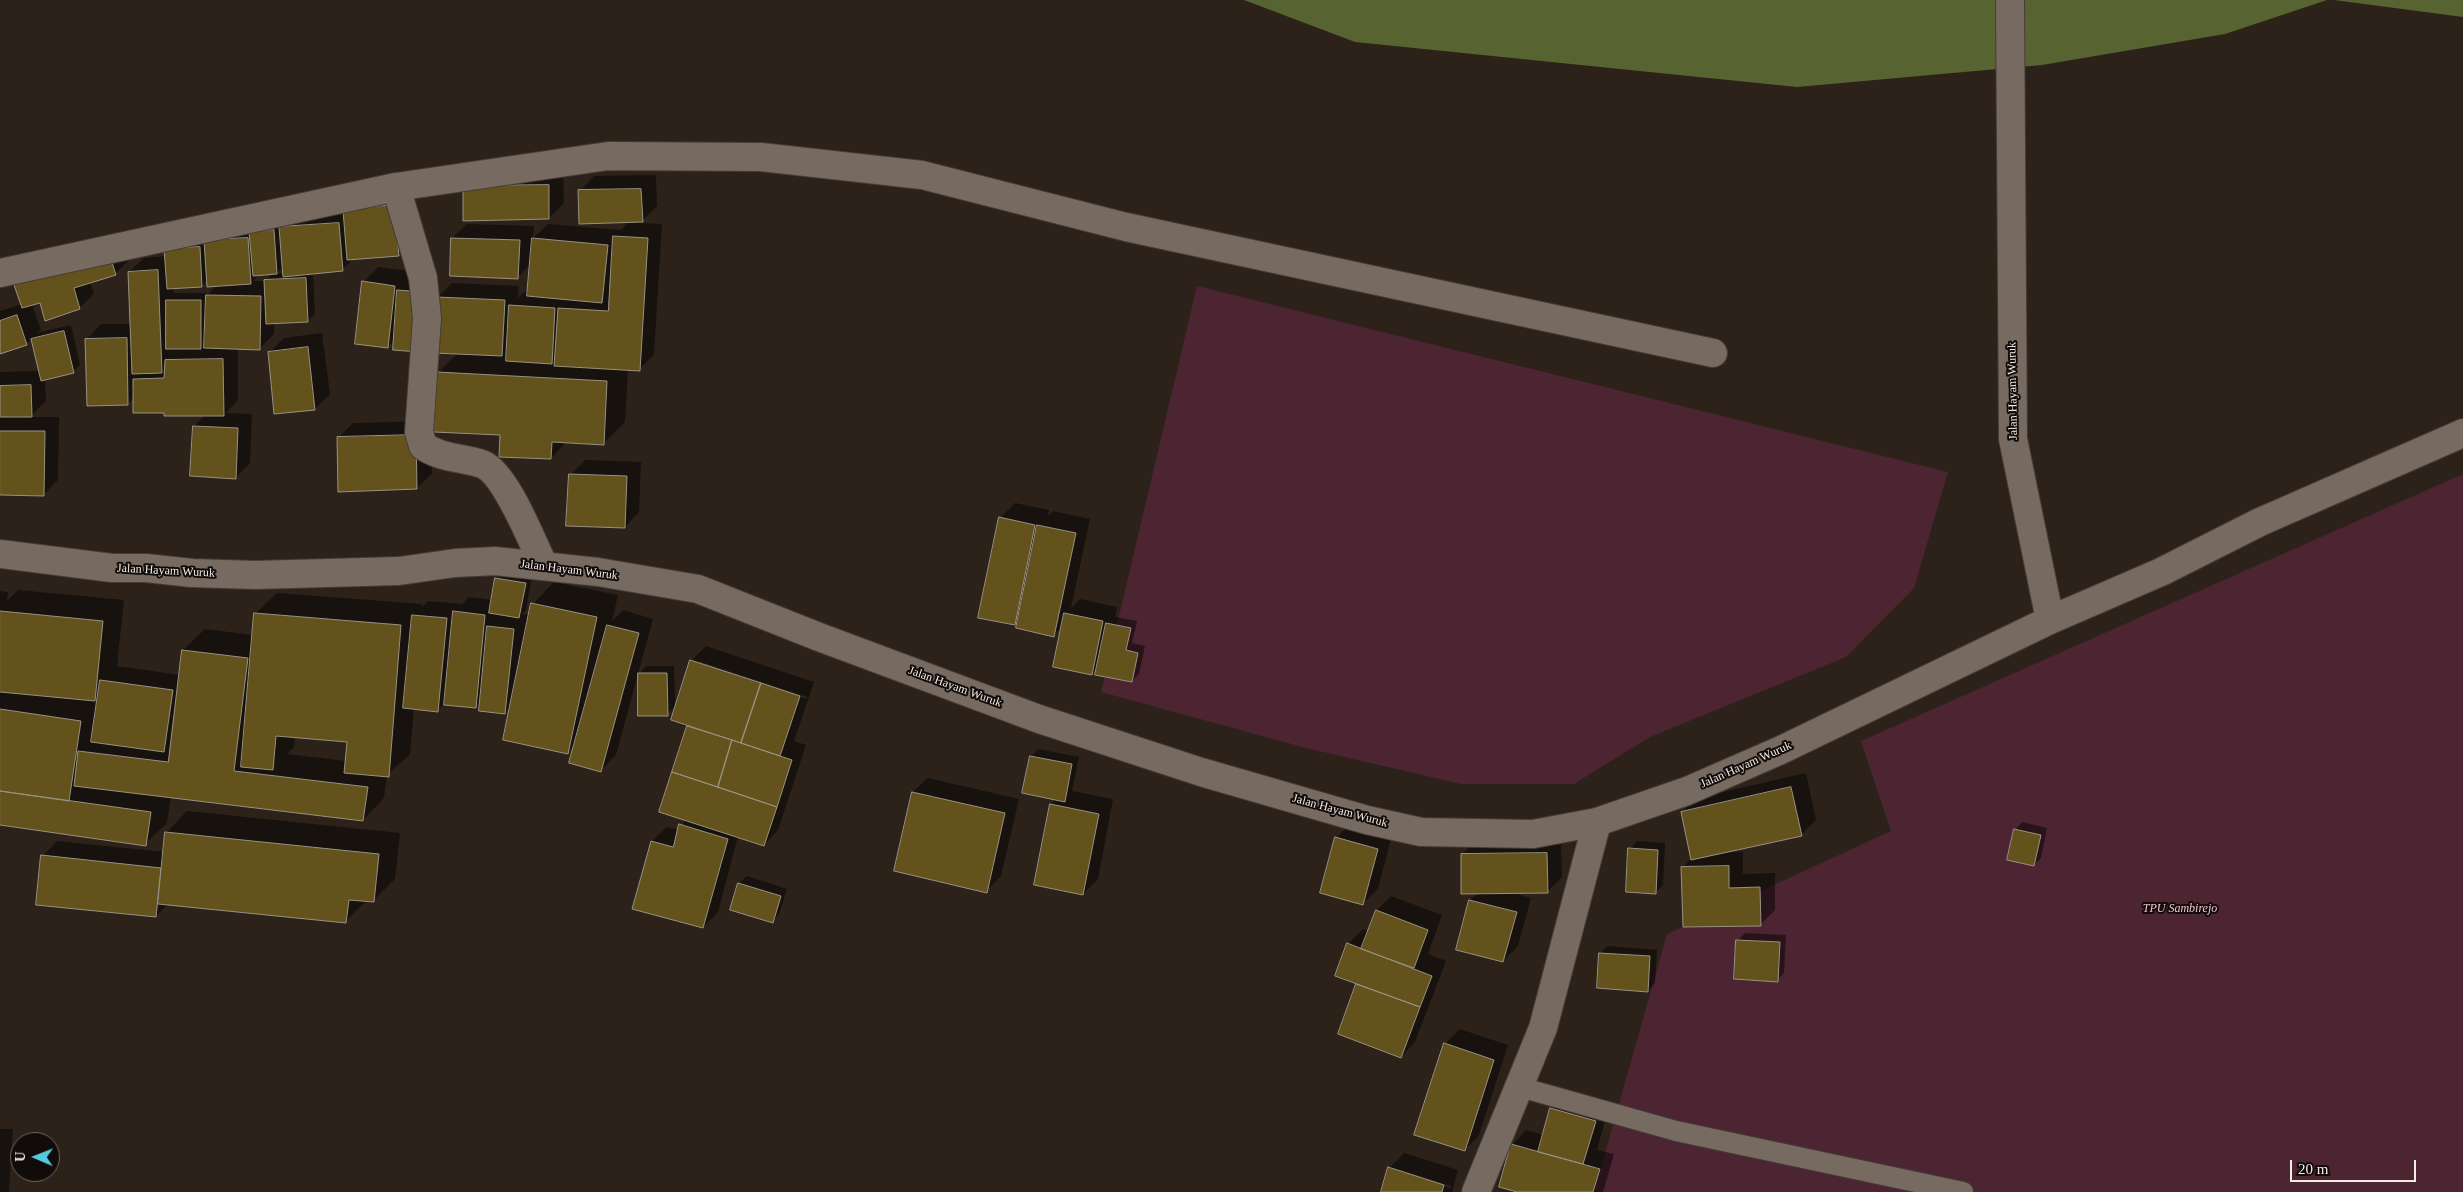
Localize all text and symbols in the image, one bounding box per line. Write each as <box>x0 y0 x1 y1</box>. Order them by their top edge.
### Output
street label: Jalan Hayam Wuruk <box>2005 342 2021 440</box>
street label: Jalan Hayam Wuruk <box>519 557 619 583</box>
street label: Jalan Hayam Wuruk <box>117 561 215 581</box>
street label: Jalan Hayam Wuruk <box>906 663 1004 711</box>
street label: Jalan Hayam Wuruk <box>1698 738 1794 792</box>
street label: Jalan Hayam Wuruk <box>1291 791 1389 831</box>
park label: TPU Sambirejo <box>2143 902 2217 916</box>
north arrow <box>10 1132 60 1182</box>
scale bar <box>2293 1150 2419 1182</box>
text: U <box>13 1152 28 1162</box>
text: 20 m <box>2298 1161 2328 1177</box>

